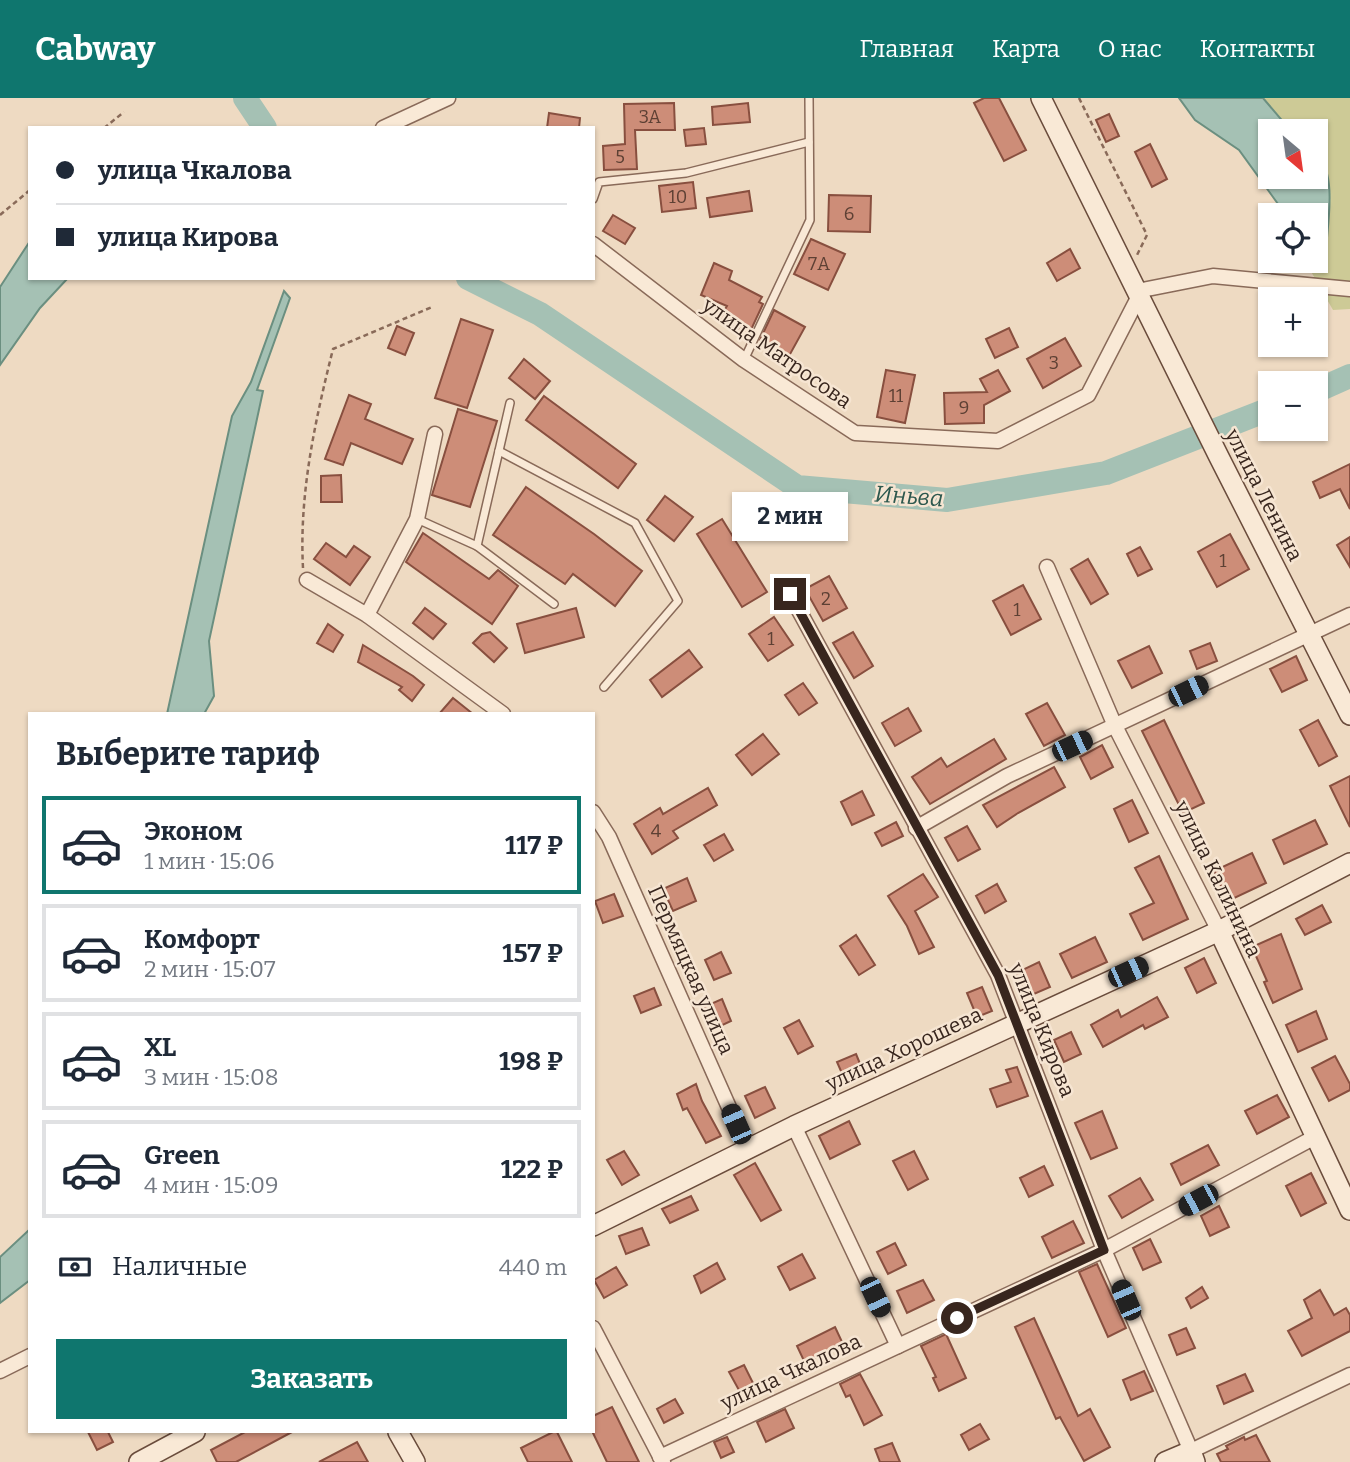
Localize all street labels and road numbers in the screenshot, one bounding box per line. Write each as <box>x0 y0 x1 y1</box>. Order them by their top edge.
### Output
street label: улица Матросова <box>697 291 857 414</box>
street label: улица Ленина <box>1219 424 1309 566</box>
street label: улица Калинина <box>1168 795 1267 962</box>
street label: Пермяцкая улица <box>642 881 740 1059</box>
street label: улица Кирова <box>1003 958 1081 1101</box>
street label: улица Хорошева <box>821 1001 987 1097</box>
street label: улица Чкалова <box>716 1328 866 1416</box>

